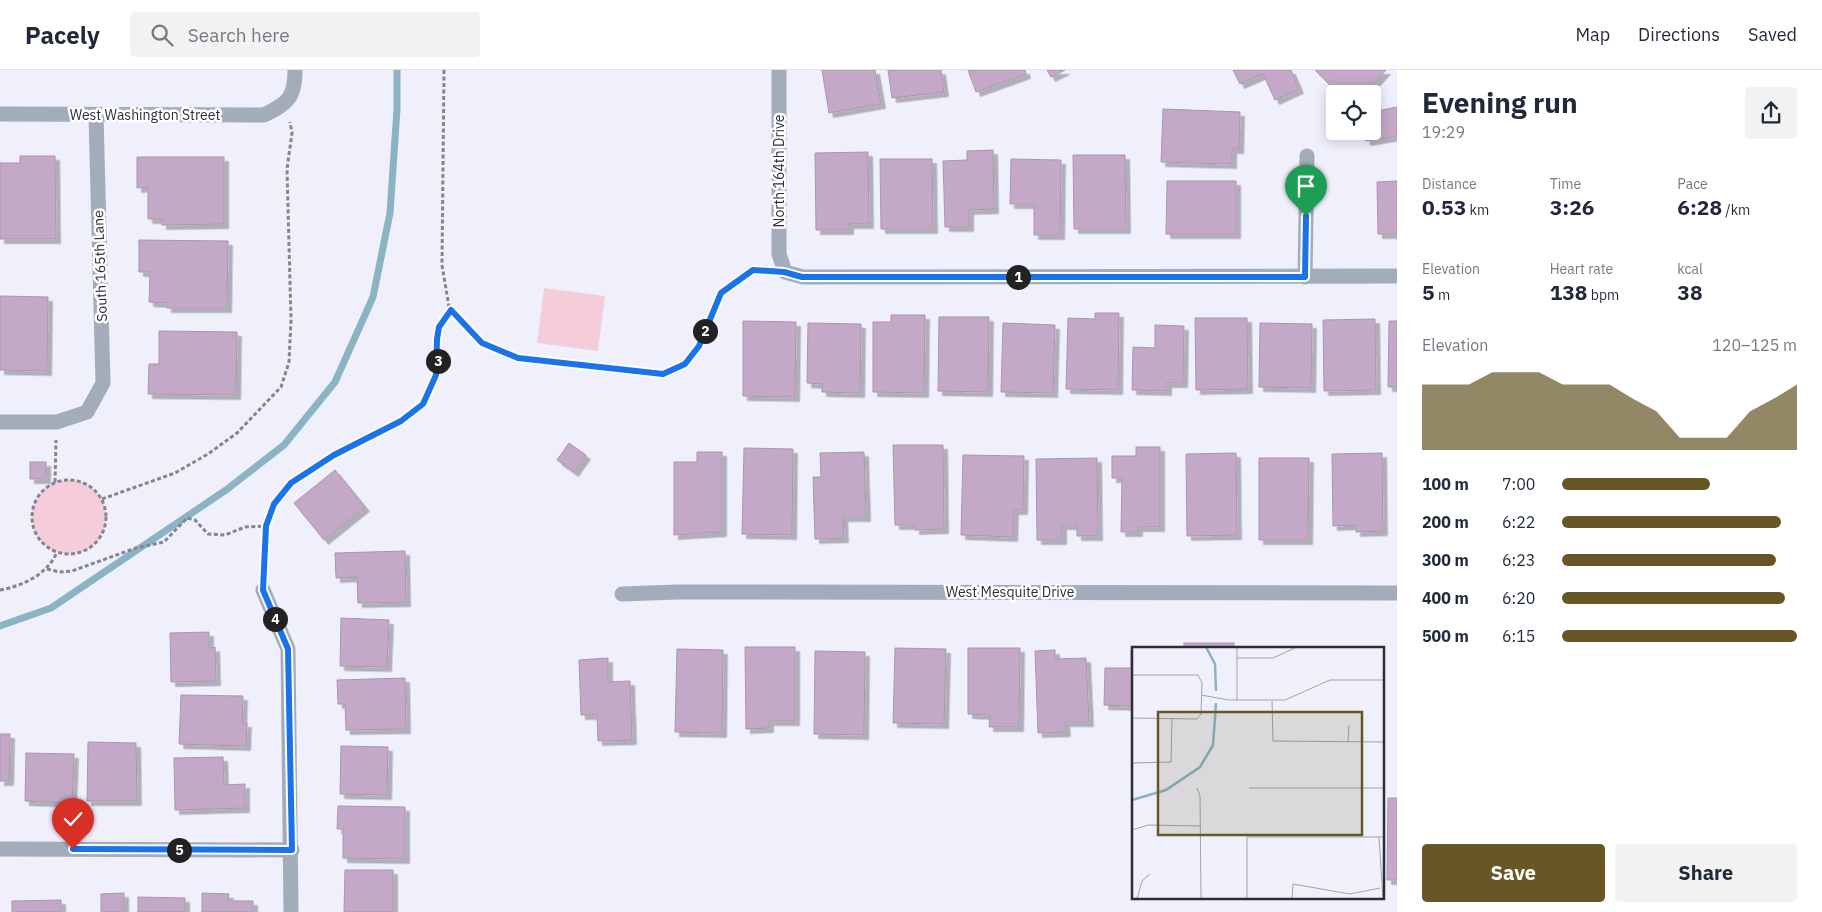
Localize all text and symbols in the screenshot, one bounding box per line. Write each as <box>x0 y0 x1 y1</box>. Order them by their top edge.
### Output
search box <box>130 12 480 57</box>
text: Pacely <box>25 19 100 51</box>
icon: search <box>148 21 176 49</box>
text: Search here <box>188 23 290 47</box>
text: Map <box>1575 23 1610 46</box>
text: Directions <box>1638 23 1720 46</box>
text: Saved <box>1748 23 1797 46</box>
text: Evening run <box>1422 84 1578 121</box>
map controls <box>1326 85 1381 140</box>
button: locate <box>1326 85 1381 140</box>
button: share <box>1745 87 1797 139</box>
street label: West Washington Street <box>70 106 220 124</box>
street label: North 164th Drive <box>770 114 788 227</box>
text: 19:29 <box>1422 122 1465 142</box>
pin <box>1285 165 1327 216</box>
icon: arrive <box>1292 172 1320 200</box>
text: Distance <box>1422 175 1477 193</box>
text: Time <box>1550 175 1581 193</box>
text: Pace <box>1677 175 1708 193</box>
text: 0.53 <box>1422 193 1466 221</box>
text: 3:26 <box>1550 193 1594 221</box>
text: 6:28 <box>1677 193 1722 221</box>
text: km <box>1466 201 1489 219</box>
text: /km <box>1722 201 1750 219</box>
street label: South 165th Lane <box>89 210 111 322</box>
text: Elevation <box>1422 260 1480 278</box>
text: Heart rate <box>1550 260 1613 278</box>
text: kcal <box>1677 260 1703 278</box>
pin: 1 <box>1006 264 1030 290</box>
text: 1 <box>1014 268 1023 286</box>
text: 5 <box>1422 278 1435 306</box>
text: 138 <box>1550 278 1587 306</box>
text: 38 <box>1677 278 1703 306</box>
text: m <box>1435 286 1450 304</box>
text: bpm <box>1587 286 1619 304</box>
pin: 2 <box>692 318 718 344</box>
text: 2 <box>701 322 710 340</box>
text: Elevation <box>1422 335 1488 355</box>
text: 120–125 m <box>1712 335 1797 355</box>
pin: 3 <box>426 348 450 374</box>
text: 3 <box>434 352 443 370</box>
text: 100 m <box>1422 474 1469 494</box>
text: 7:00 <box>1502 474 1535 494</box>
text: 200 m <box>1422 512 1469 532</box>
text: 6:22 <box>1502 512 1535 532</box>
text: 300 m <box>1422 550 1469 570</box>
text: 6:23 <box>1502 550 1535 570</box>
street label: West Mesquite Drive <box>946 583 1075 601</box>
text: 400 m <box>1422 588 1469 608</box>
text: 6:20 <box>1502 588 1535 608</box>
pin: 4 <box>262 606 288 632</box>
text: 4 <box>271 610 280 628</box>
text: 500 m <box>1422 626 1469 646</box>
text: 6:15 <box>1502 626 1535 646</box>
inset map <box>1132 647 1384 900</box>
pin <box>52 798 94 849</box>
icon: check <box>59 805 87 833</box>
pin: 5 <box>166 838 192 862</box>
text: 5 <box>175 841 184 859</box>
button: Save <box>1422 844 1605 902</box>
button: Share <box>1615 844 1797 902</box>

